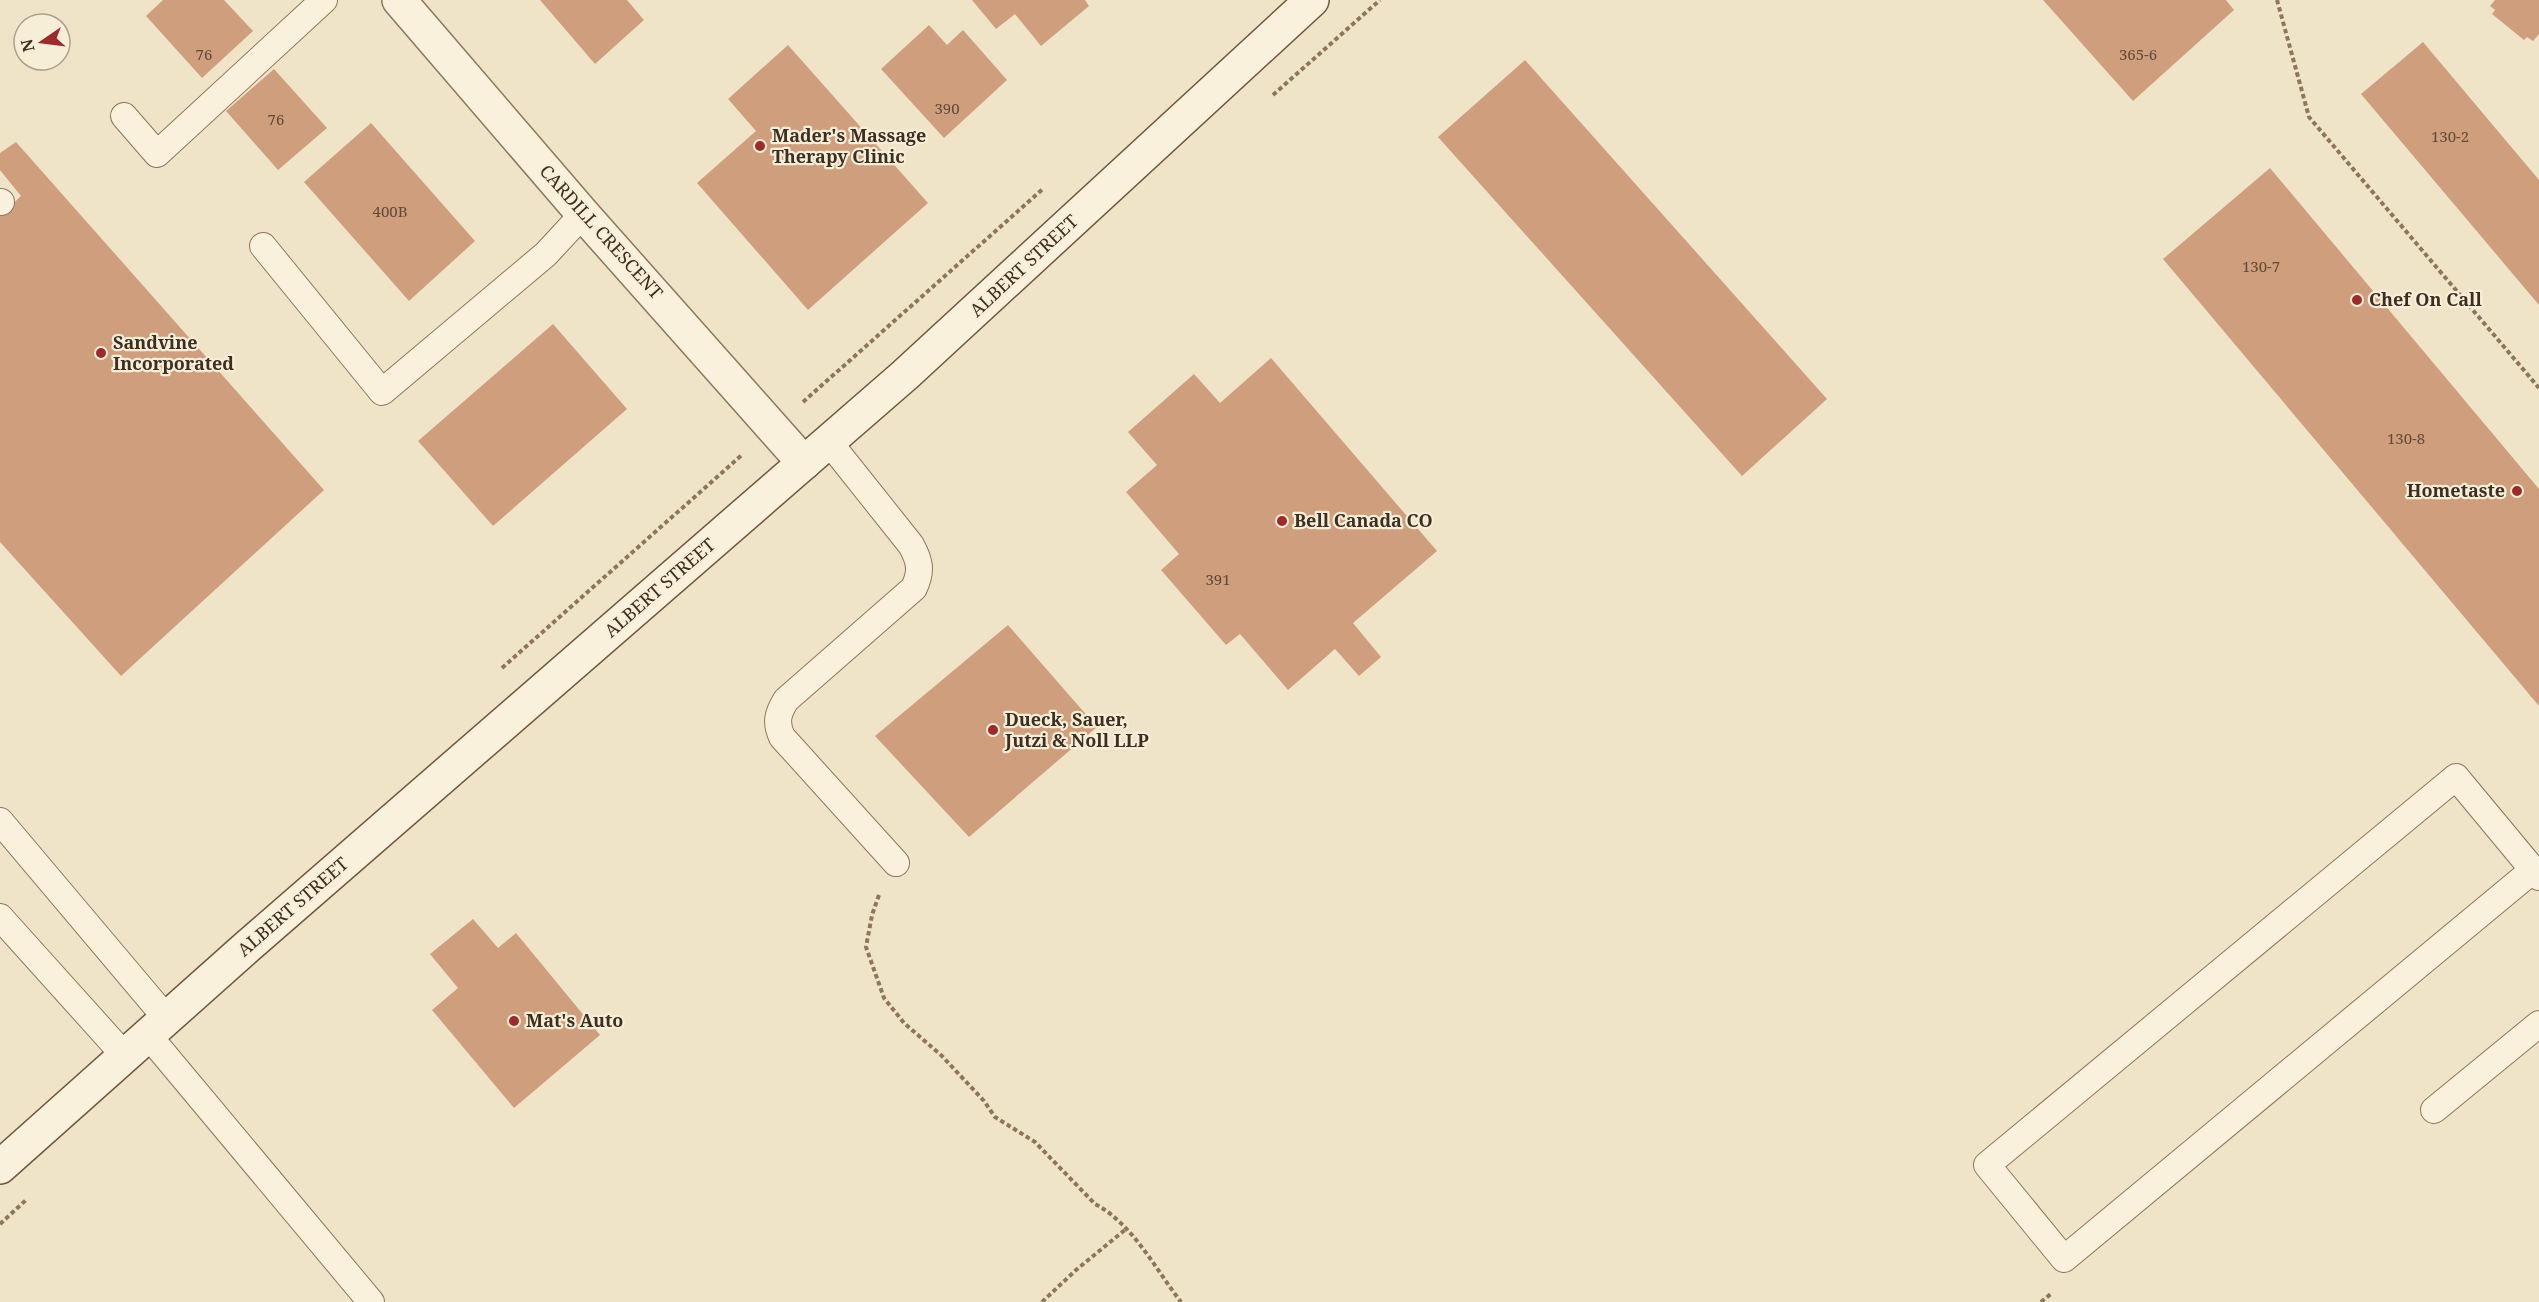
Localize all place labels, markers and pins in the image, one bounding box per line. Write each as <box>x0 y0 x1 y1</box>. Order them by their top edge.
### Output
place label: Mader's Massage Therapy Clinic <box>772 123 926 168</box>
marker: Mader's Massage Therapy Clinic <box>753 139 767 153</box>
place label: Chef On Call <box>2369 287 2482 311</box>
marker: Chef On Call <box>2350 293 2364 307</box>
place label: Sandvine Incorporated <box>113 330 234 375</box>
marker: Sandvine Incorporated <box>94 346 108 360</box>
place label: Hometaste <box>2407 478 2505 502</box>
marker: Hometaste <box>2510 484 2524 498</box>
place label: Bell Canada CO <box>1294 508 1433 532</box>
marker: Bell Canada CO <box>1275 514 1289 528</box>
place label: Dueck, Sauer, Jutzi & Noll LLP <box>1004 707 1149 752</box>
marker: Dueck, Sauer, Jutzi & Noll LLP <box>986 723 1000 737</box>
place label: Mat's Auto <box>526 1008 623 1032</box>
marker: Mat's Auto <box>507 1014 521 1028</box>

